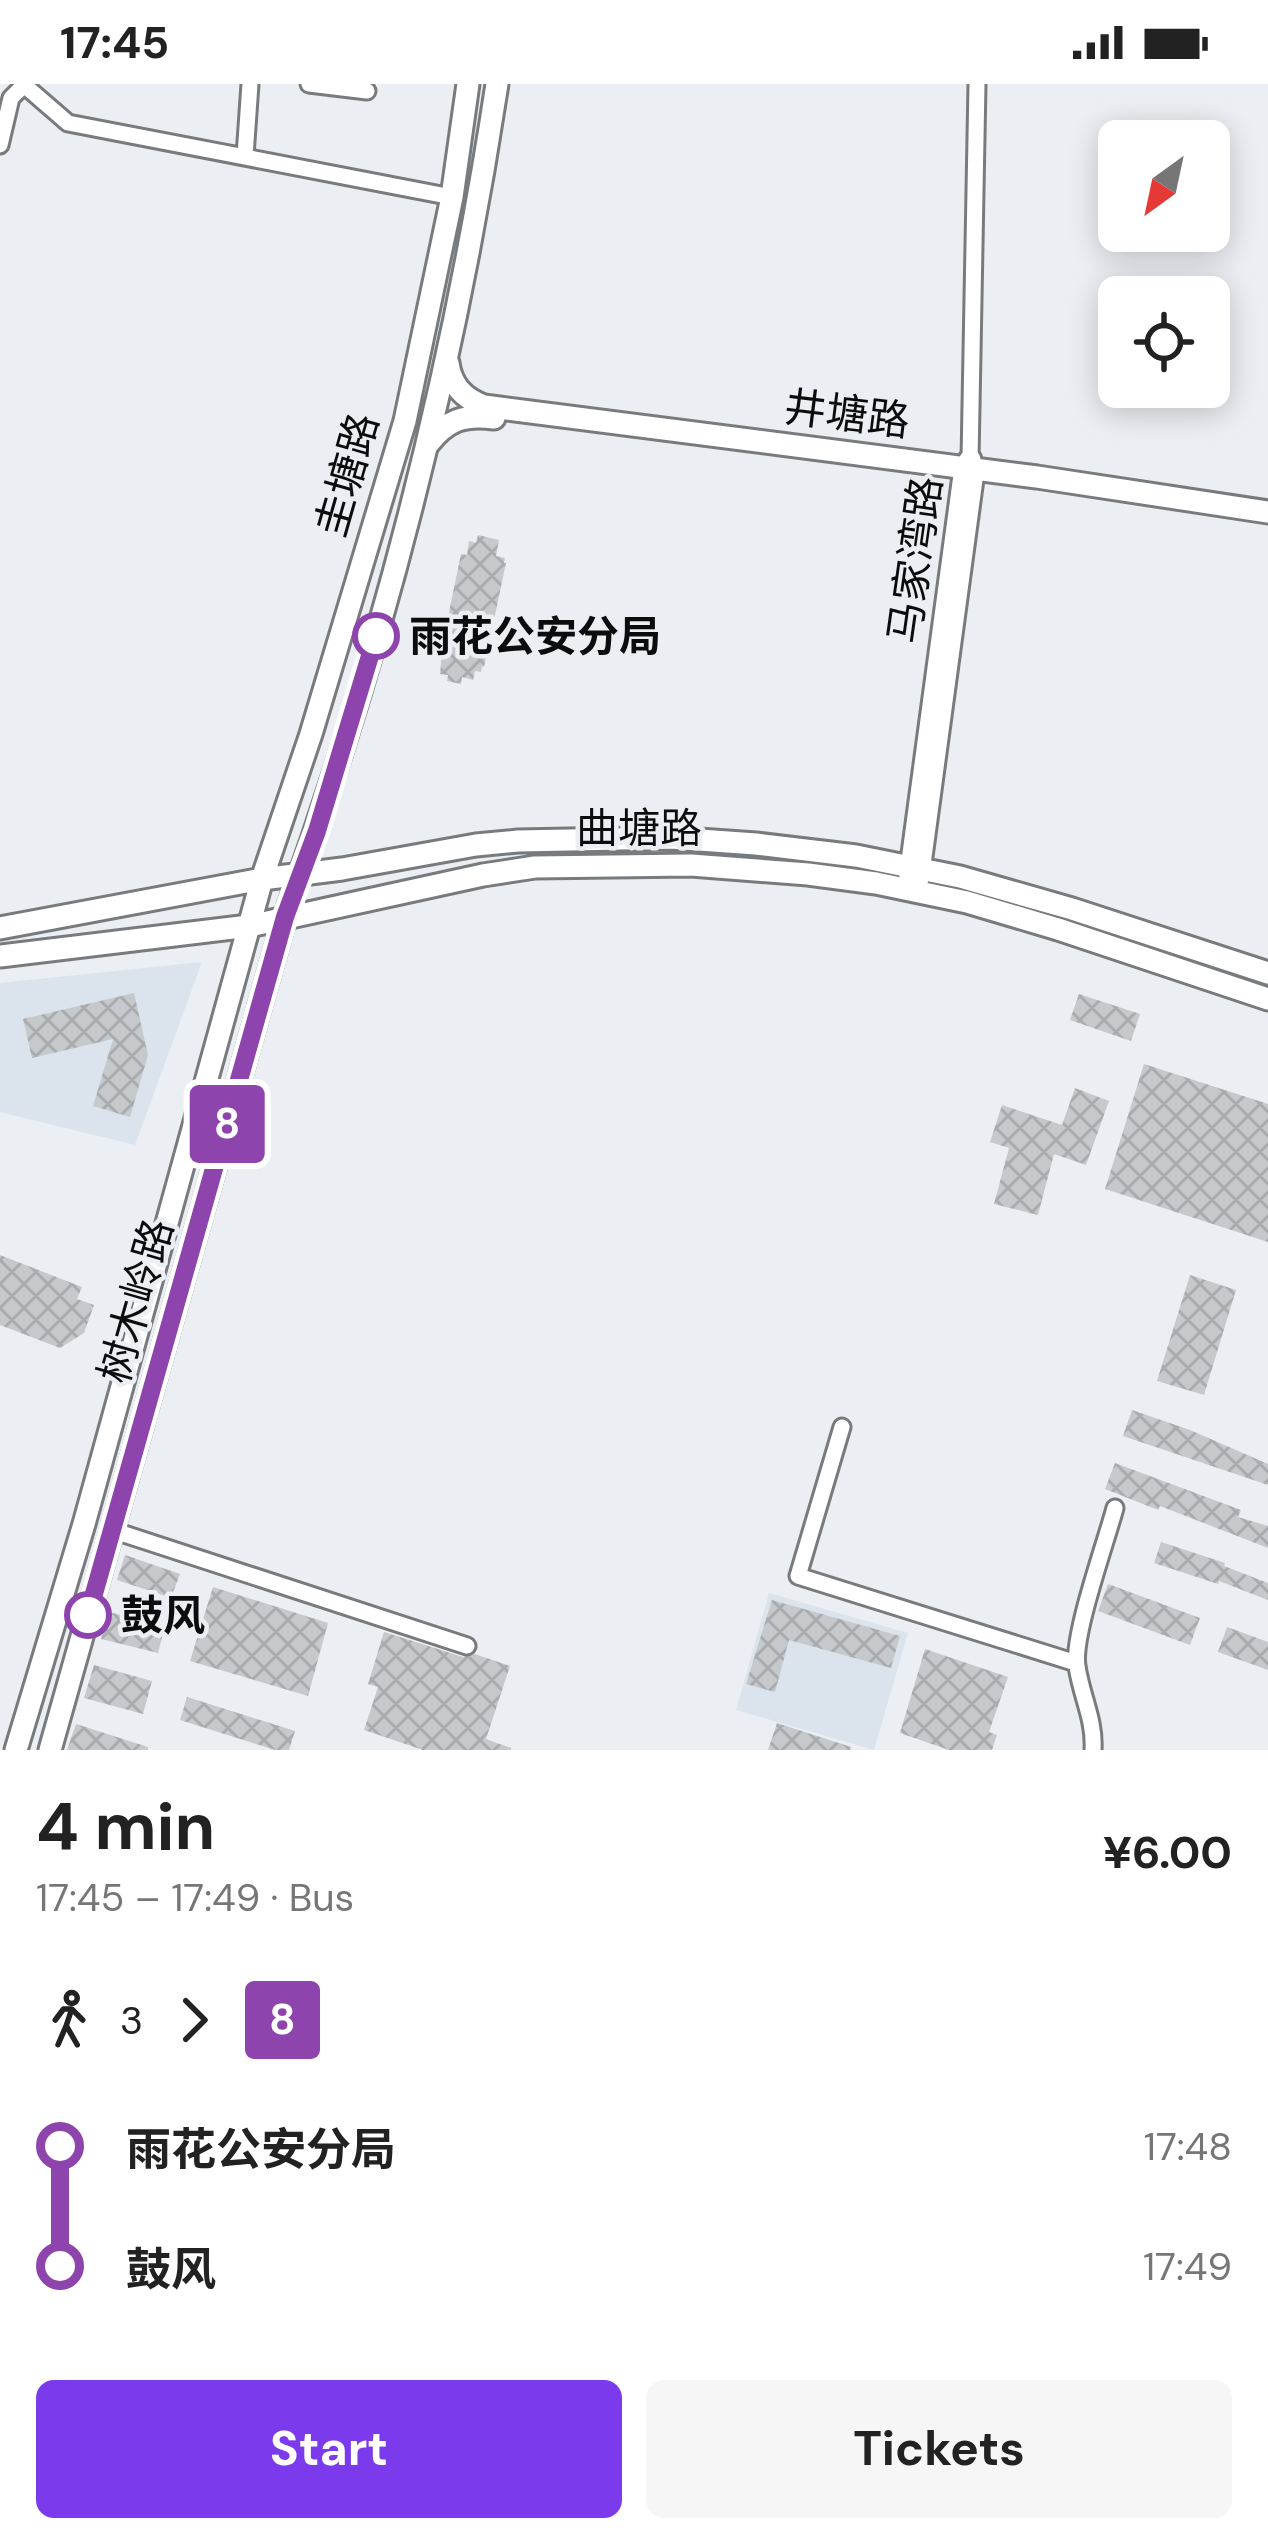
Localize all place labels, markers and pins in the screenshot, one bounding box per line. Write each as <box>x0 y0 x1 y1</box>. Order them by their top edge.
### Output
place label: 雨花公安分局 <box>409 609 661 664</box>
marker: 雨花公安分局 <box>354 614 398 658</box>
place label: 鼓风 <box>121 1588 205 1643</box>
marker: 鼓风 <box>66 1593 110 1637</box>

